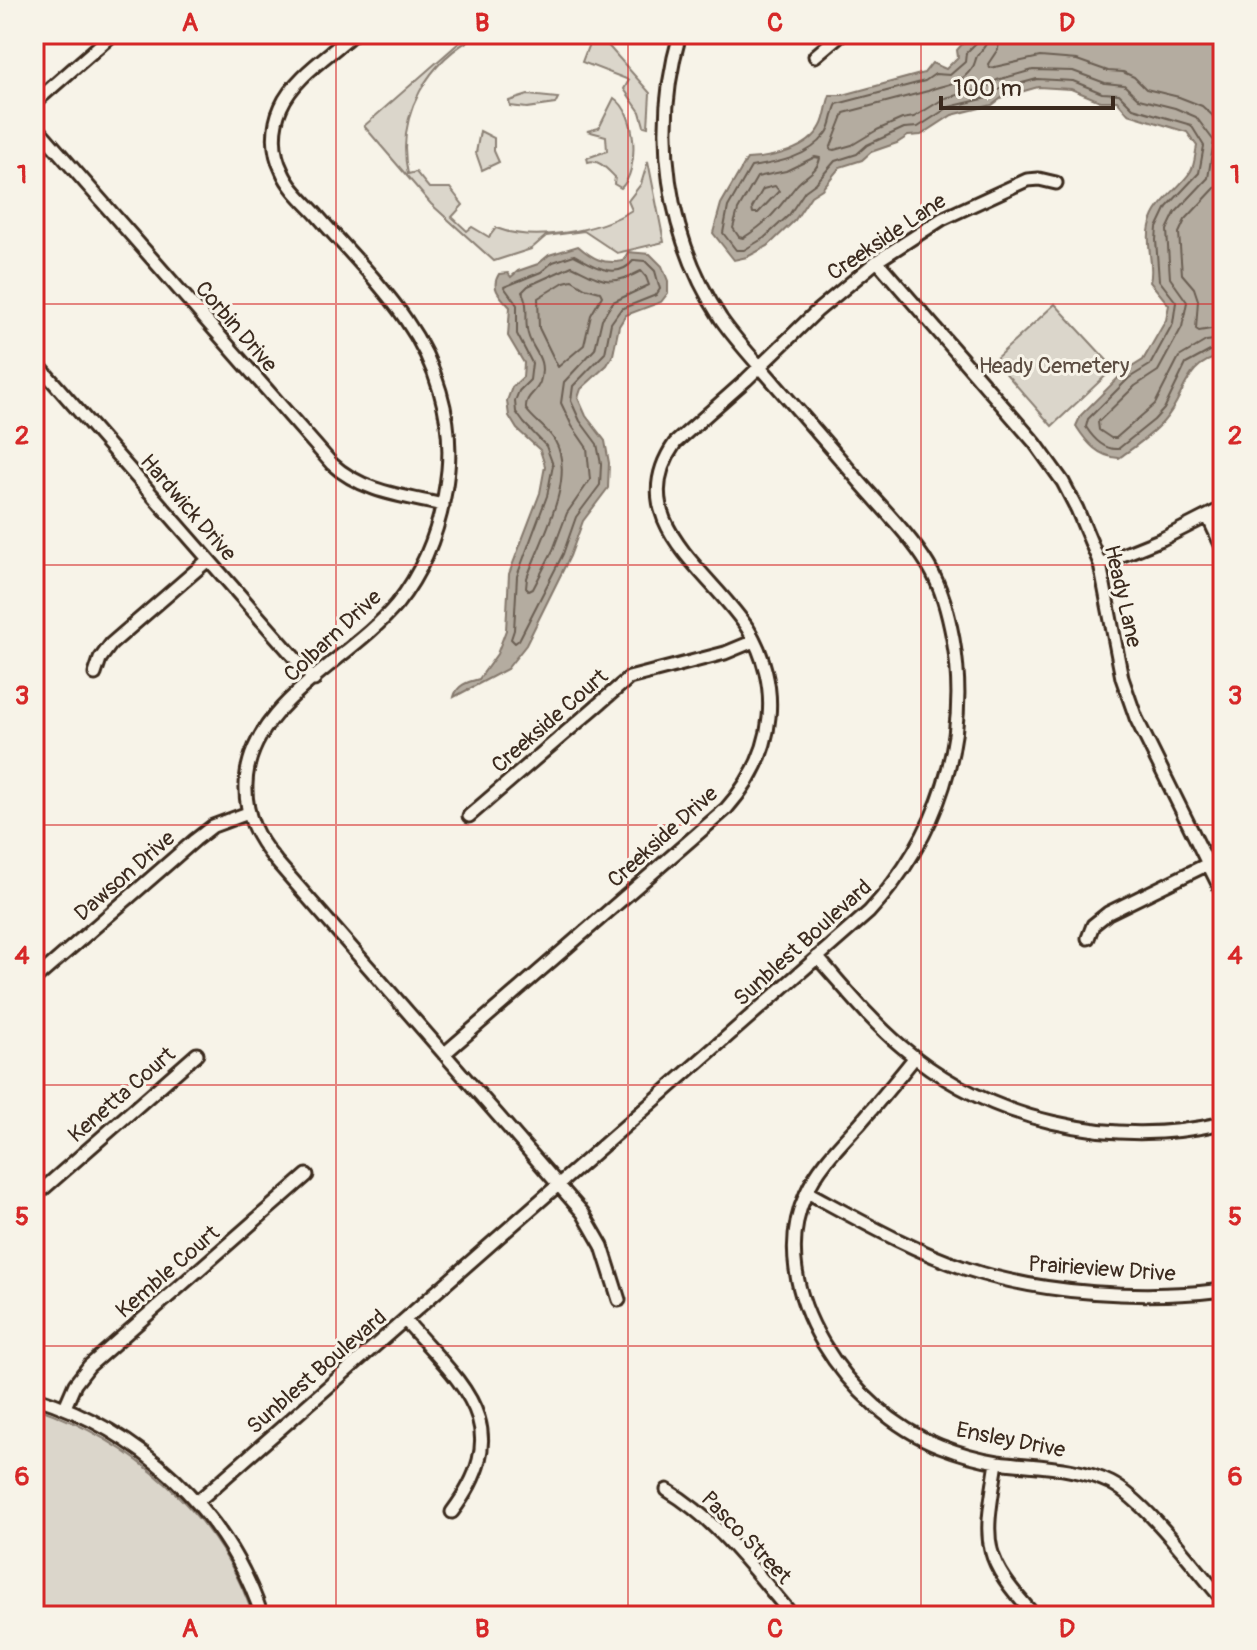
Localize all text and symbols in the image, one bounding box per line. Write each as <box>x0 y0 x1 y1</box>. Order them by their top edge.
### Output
text: A <box>182 7 199 39</box>
text: B <box>475 7 489 39</box>
text: C <box>767 7 783 39</box>
text: D <box>1059 7 1075 39</box>
scale bar <box>941 60 1113 110</box>
text: 100 m <box>953 74 1022 103</box>
text: 1 <box>17 159 27 191</box>
text: 1 <box>1230 159 1240 191</box>
street label: Creekside Lane <box>822 187 952 287</box>
street label: Corbin Drive <box>189 275 284 378</box>
park label: Heady Cemetery <box>979 352 1129 380</box>
text: 2 <box>15 420 29 452</box>
text: 2 <box>1228 420 1242 452</box>
street label: Hardwick Drive <box>134 448 243 567</box>
street label: Heady Lane <box>1098 542 1148 650</box>
street label: Colbarn Drive <box>278 583 388 688</box>
street label: Creekside Court <box>486 662 614 779</box>
text: 3 <box>15 680 29 712</box>
text: 3 <box>1228 680 1242 712</box>
street label: Creekside Drive <box>602 780 724 894</box>
street label: Dawson Drive <box>68 824 181 927</box>
street label: Sunblest Boulevard <box>728 873 878 1012</box>
text: 4 <box>14 940 30 972</box>
text: 4 <box>1227 940 1243 972</box>
street label: Kenetta Court <box>62 1041 181 1149</box>
text: 5 <box>15 1201 29 1233</box>
text: 5 <box>1228 1201 1242 1233</box>
street label: Kemble Court <box>110 1219 225 1324</box>
street label: Prairieview Drive <box>1027 1250 1177 1288</box>
street label: Sunblest Boulevard <box>241 1303 392 1440</box>
street label: Ensley Drive <box>954 1416 1068 1464</box>
text: 6 <box>14 1461 30 1493</box>
text: 6 <box>1227 1461 1243 1493</box>
street label: Pasco Street <box>695 1485 798 1590</box>
text: A <box>182 1613 199 1645</box>
text: B <box>475 1613 489 1645</box>
text: C <box>767 1613 783 1645</box>
text: D <box>1059 1613 1075 1645</box>

